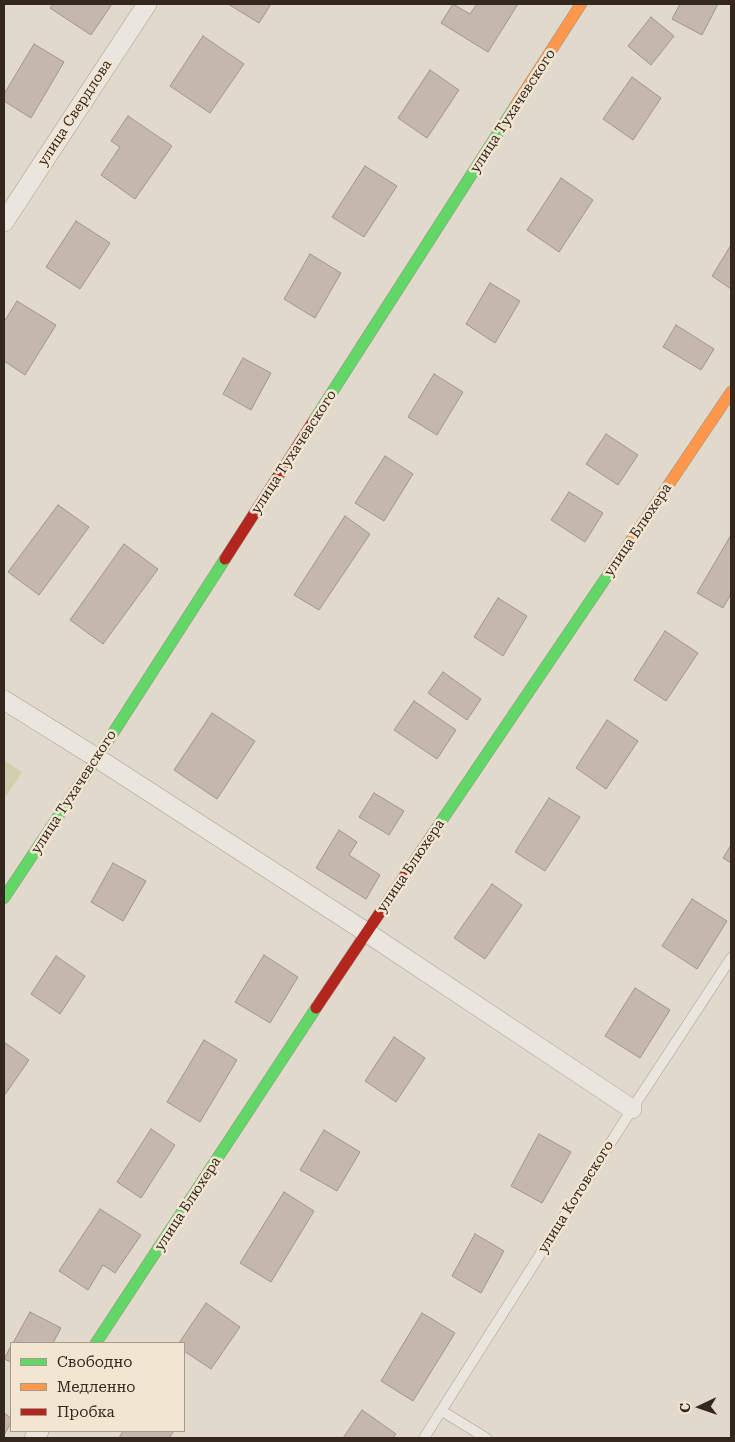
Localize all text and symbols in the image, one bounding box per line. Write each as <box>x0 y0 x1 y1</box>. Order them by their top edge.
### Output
street label: улица Тухачевского <box>467 46 559 176</box>
street label: улица Свердлова <box>34 57 116 169</box>
street label: улица Тухачевского <box>248 387 340 517</box>
street label: улица Блюхера <box>601 480 675 580</box>
street label: улица Тухачевского <box>28 727 120 857</box>
street label: улица Блюхера <box>374 816 448 916</box>
street label: улица Котовского <box>535 1138 617 1256</box>
street label: улица Блюхера <box>151 1154 225 1254</box>
legend <box>10 1342 185 1432</box>
text: Свободно <box>57 1353 132 1371</box>
text: Медленно <box>57 1378 136 1396</box>
north arrow <box>675 1382 725 1432</box>
text: С <box>677 1402 693 1413</box>
text: Пробка <box>57 1403 115 1421</box>

